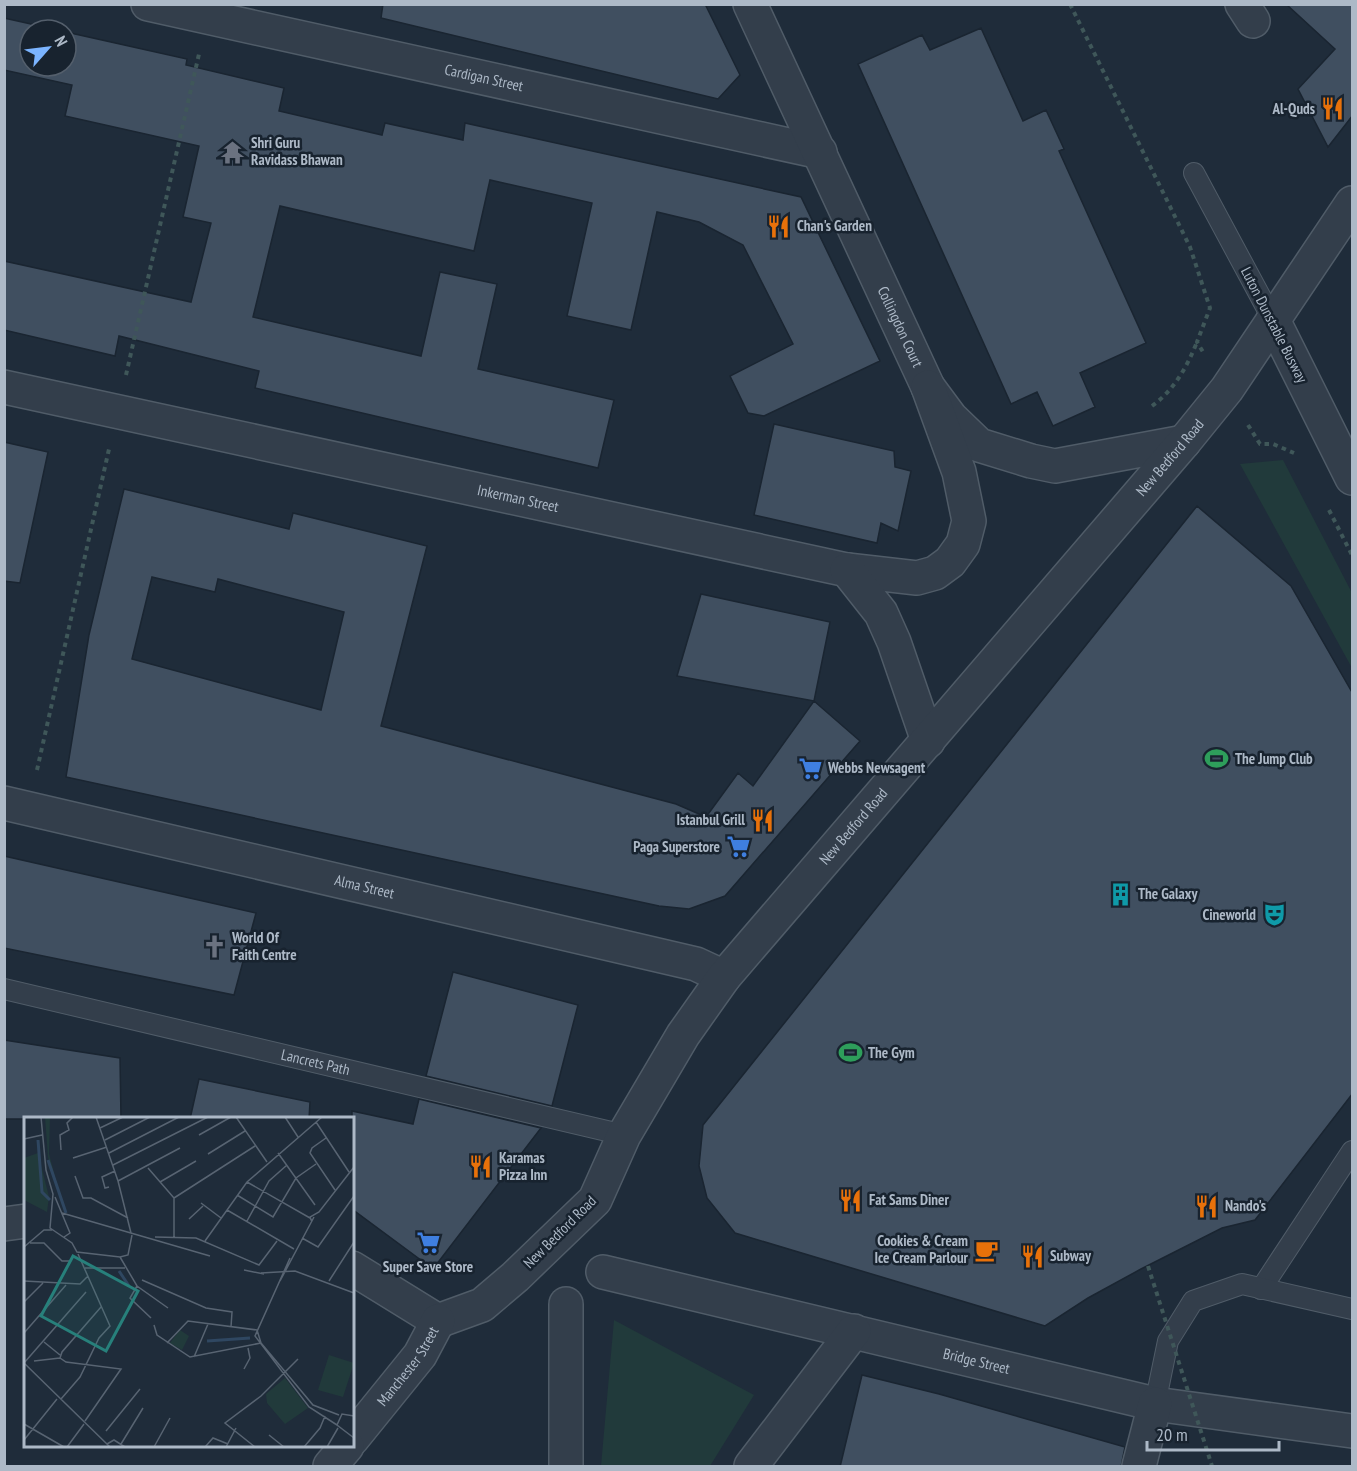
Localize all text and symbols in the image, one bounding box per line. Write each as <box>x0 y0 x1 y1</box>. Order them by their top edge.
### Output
north arrow <box>18 18 78 78</box>
text: N <box>50 32 72 49</box>
street label: Cardigan Street <box>443 60 525 95</box>
restaurant icon: Al-Quds <box>1320 96 1346 122</box>
place label: Al-Quds <box>1271 99 1315 118</box>
place label: Shri Guru Ravidass Bhawan <box>251 133 343 169</box>
temple icon: Shri Guru Ravidass Bhawan <box>220 139 246 165</box>
restaurant icon: Chan's Garden <box>766 213 792 239</box>
place label: Chan's Garden <box>797 216 872 235</box>
street label: Luton Dunstable Busway <box>1237 264 1312 386</box>
street label: Collingdon Court <box>874 283 927 370</box>
street label: New Bedford Road <box>1132 415 1208 500</box>
street label: Inkerman Street <box>476 480 561 516</box>
sports icon: The Jump Club <box>1204 746 1230 772</box>
place label: The Jump Club <box>1235 749 1313 768</box>
supermarket icon: Webbs Newsagent <box>797 755 823 781</box>
place label: Webbs Newsagent <box>827 758 926 777</box>
street label: New Bedford Road <box>815 784 891 868</box>
restaurant icon: Istanbul Grill <box>750 807 776 833</box>
place label: Istanbul Grill <box>676 810 745 829</box>
supermarket icon: Paga Superstore <box>725 834 751 860</box>
place label: Paga Superstore <box>633 837 720 856</box>
street label: Alma Street <box>333 870 396 902</box>
building icon: The Galaxy <box>1107 881 1133 907</box>
place label: The Galaxy <box>1138 884 1199 903</box>
theatre icon: Cineworld <box>1261 902 1287 928</box>
place label: Cineworld <box>1202 905 1256 924</box>
place label: World Of Faith Centre <box>231 928 297 964</box>
church icon: World Of Faith Centre <box>201 934 227 960</box>
sports icon: The Gym <box>837 1040 863 1066</box>
place label: The Gym <box>868 1043 915 1062</box>
street label: Lancrets Path <box>279 1045 352 1079</box>
inset map <box>24 1117 354 1447</box>
place label: Karamas Pizza Inn <box>499 1148 548 1184</box>
restaurant icon: Karamas Pizza Inn <box>468 1154 494 1180</box>
restaurant icon: Fat Sams Diner <box>838 1187 864 1213</box>
place label: Fat Sams Diner <box>869 1190 950 1209</box>
street label: New Bedford Road <box>519 1191 600 1272</box>
restaurant icon: Nando's <box>1194 1193 1220 1219</box>
place label: Nando's <box>1225 1196 1266 1215</box>
supermarket icon: Super Save Store <box>415 1230 441 1256</box>
place label: Cookies & Cream Ice Cream Parlour <box>874 1231 969 1267</box>
cafe icon: Cookies & Cream Ice Cream Parlour <box>973 1237 999 1263</box>
restaurant icon: Subway <box>1019 1243 1045 1269</box>
place label: Subway <box>1050 1246 1092 1265</box>
place label: Super Save Store <box>383 1257 473 1276</box>
street label: Manchester Street <box>373 1323 442 1410</box>
street label: Bridge Street <box>941 1344 1012 1378</box>
scale bar <box>1147 1414 1279 1452</box>
text: 20 m <box>1156 1423 1188 1446</box>

